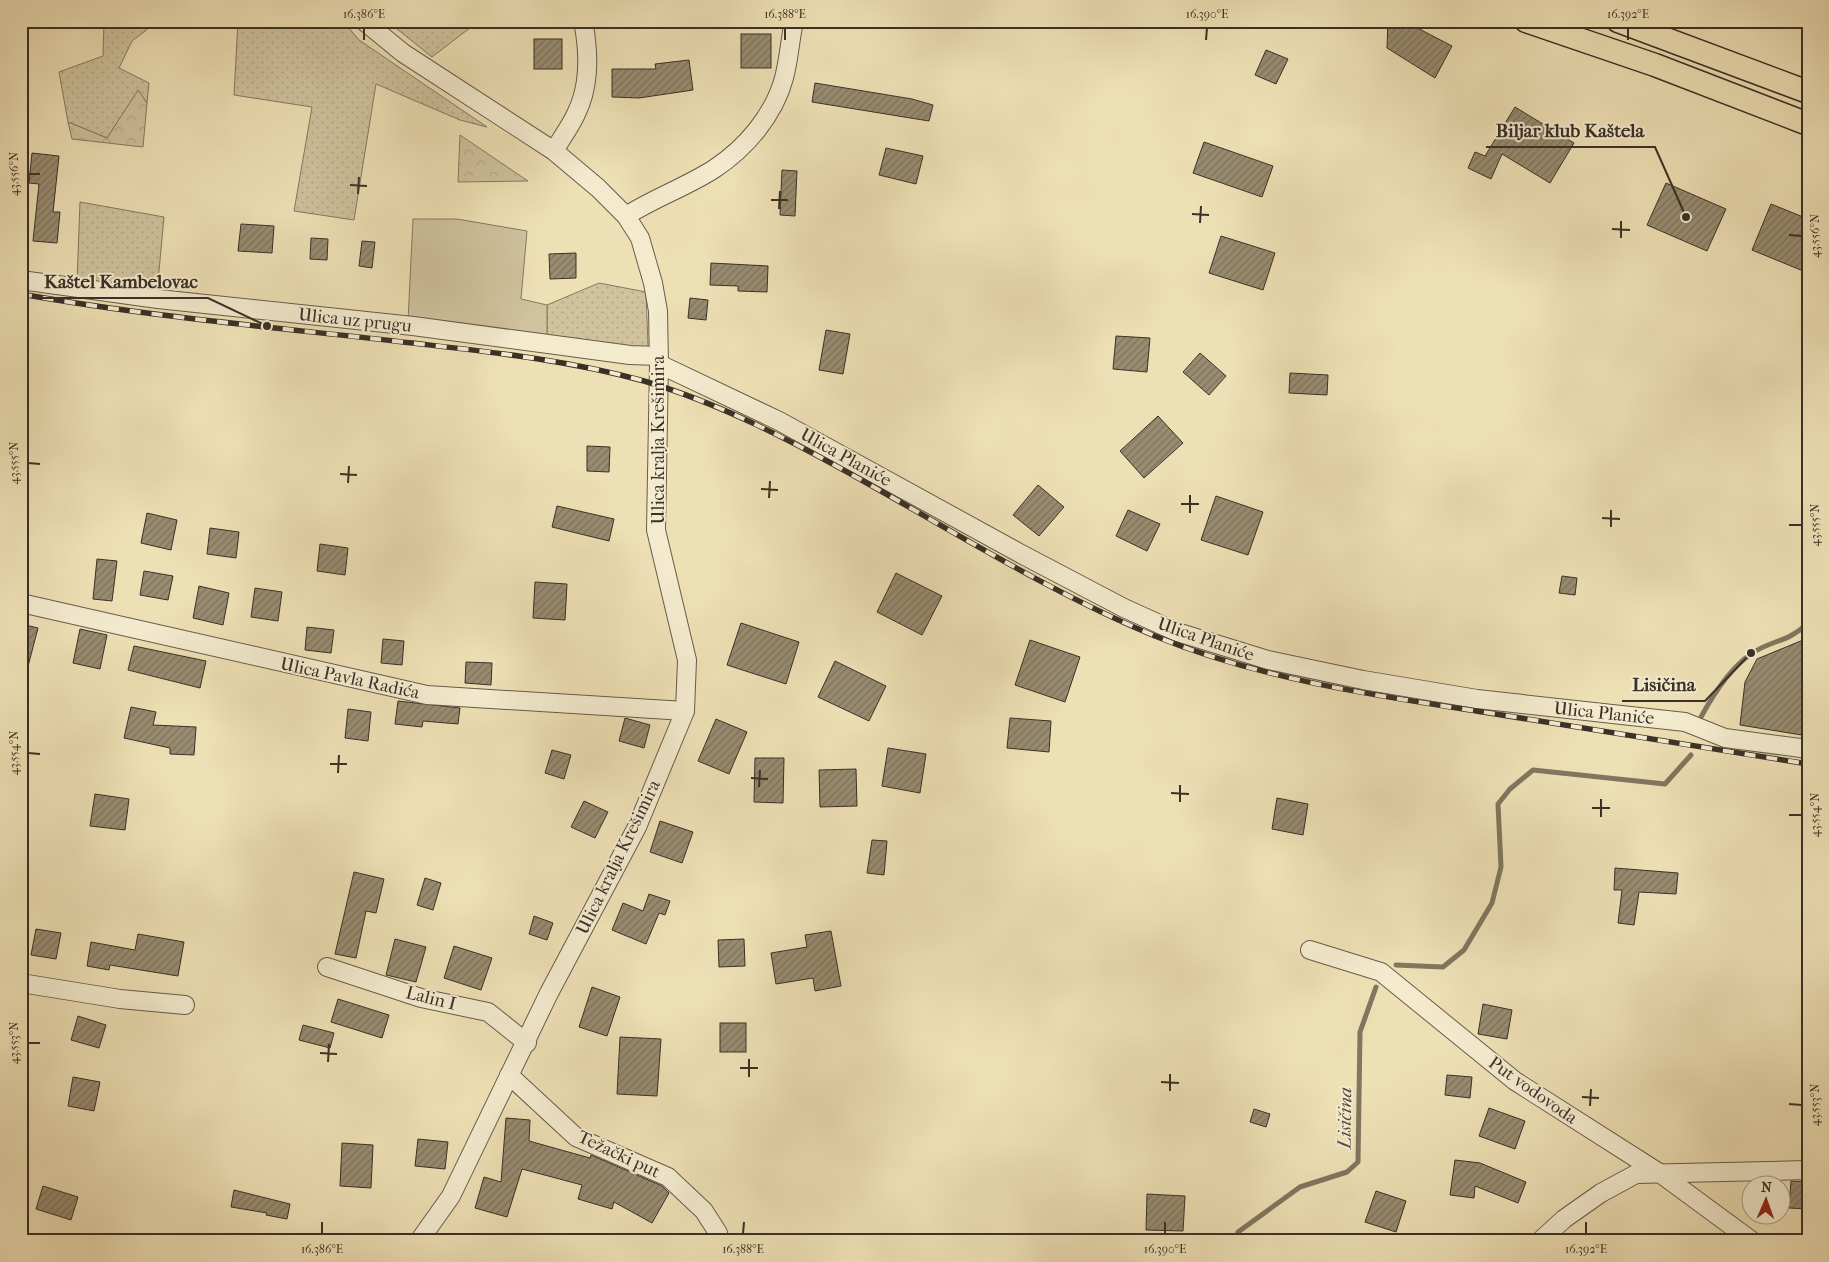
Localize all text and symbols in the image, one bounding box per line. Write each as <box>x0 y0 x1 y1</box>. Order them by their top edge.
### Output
text: 16.386°E <box>343 7 385 21</box>
text: 16.388°E <box>764 7 806 21</box>
text: 16.390°E <box>1186 7 1228 21</box>
text: 16.392°E <box>1607 7 1649 21</box>
callout: Biljar klub Kaštela <box>1486 113 1655 147</box>
text: Biljar klub Kaštela <box>1496 120 1645 142</box>
text: 43.556°N <box>7 152 21 196</box>
text: 43.556°N <box>1808 214 1822 258</box>
callout: Kaštel Kambelovac <box>34 264 208 298</box>
text: Kaštel Kambelovac <box>44 271 199 293</box>
street label: Ulica uz prugu <box>297 304 413 337</box>
street label: Ulica kralja Krešimira <box>648 355 669 525</box>
street label: Ulica Planiće <box>797 424 895 491</box>
text: 43.555°N <box>7 442 21 484</box>
text: 43.555°N <box>1808 504 1822 546</box>
street label: Ulica Planiće <box>1155 613 1257 666</box>
street label: Ulica Pavla Radića <box>278 653 422 704</box>
callout: Lisičina <box>1622 667 1705 701</box>
text: Lisičina <box>1632 674 1697 696</box>
street label: Ulica Planiće <box>1553 698 1655 729</box>
text: 43.554°N <box>7 731 21 775</box>
street label: Ulica kralja Krešimira <box>572 776 665 938</box>
text: 43.554°N <box>1808 793 1822 837</box>
street label: Lalin I <box>404 982 458 1015</box>
text: 43.553°N <box>7 1022 21 1064</box>
street label: Put vodovoda <box>1484 1052 1582 1129</box>
text: 43.553°N <box>1808 1084 1822 1126</box>
water label: Lisičina <box>1333 1087 1357 1151</box>
street label: Težački put <box>574 1126 664 1183</box>
north arrow <box>1742 1174 1792 1224</box>
text: N <box>1761 1179 1772 1196</box>
text: 16.386°E <box>301 1242 343 1256</box>
text: 16.388°E <box>722 1242 764 1256</box>
text: 16.390°E <box>1144 1242 1186 1256</box>
text: 16.392°E <box>1565 1242 1607 1256</box>

